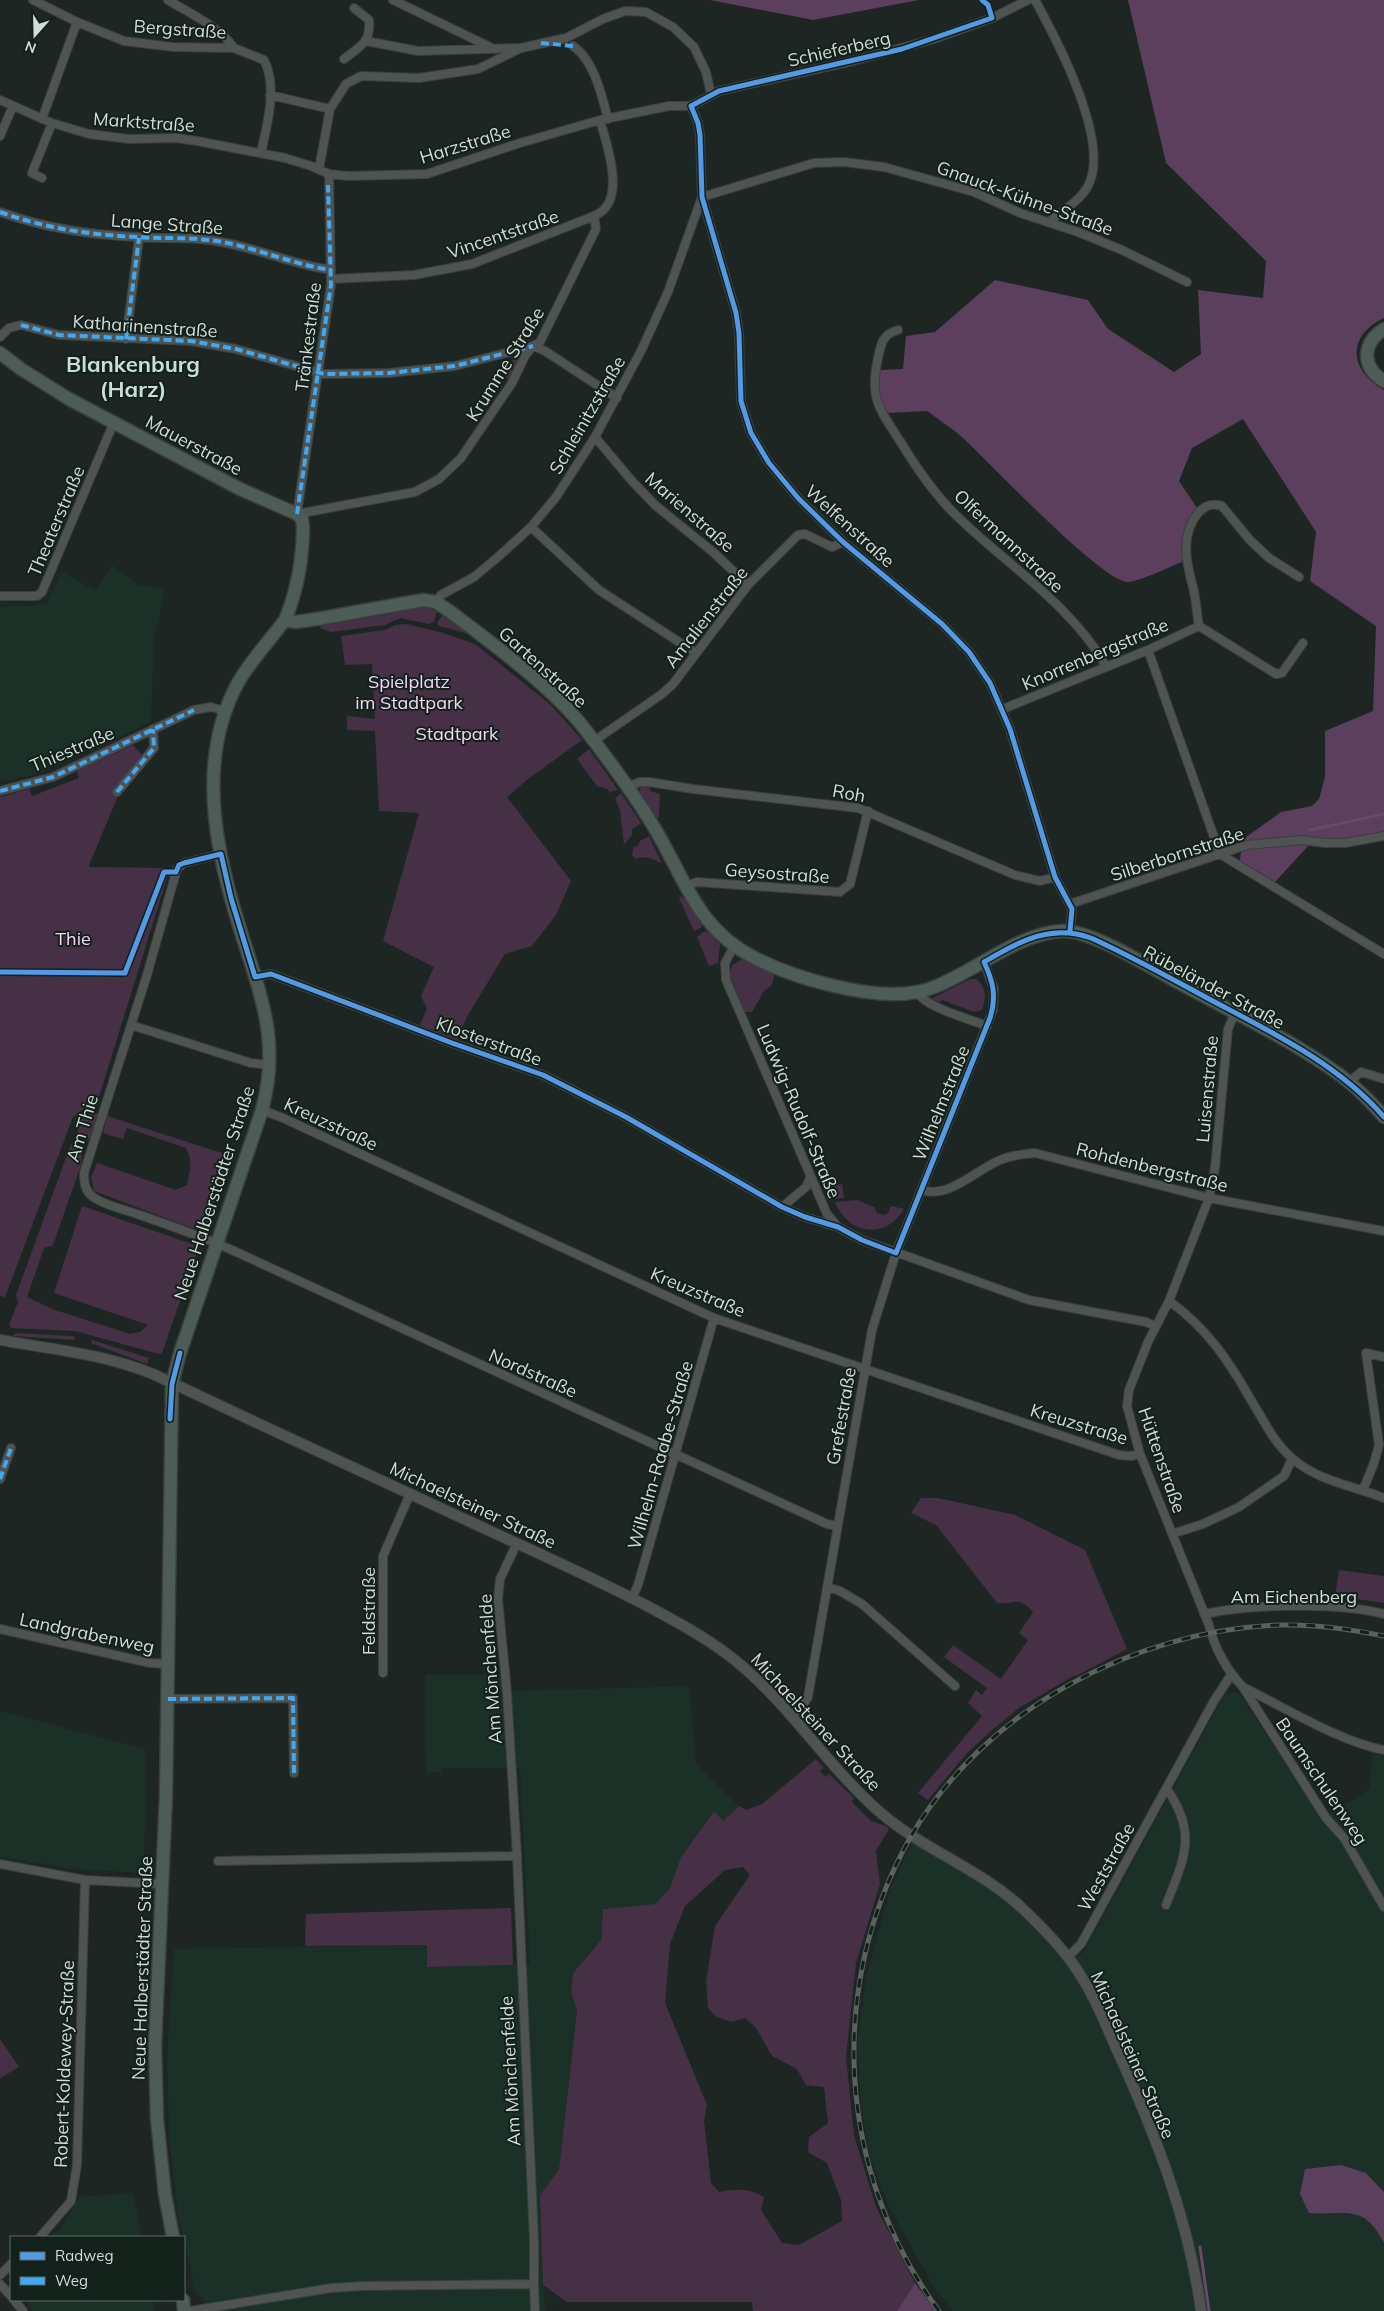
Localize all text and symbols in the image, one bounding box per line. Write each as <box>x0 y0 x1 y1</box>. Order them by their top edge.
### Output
north arrow <box>10 10 60 60</box>
street label: Bergstraße <box>133 14 227 44</box>
street label: Schieferberg <box>785 26 893 72</box>
text: N <box>23 37 39 57</box>
street label: Marktstraße <box>92 107 196 137</box>
street label: Harzstraße <box>417 119 513 169</box>
street label: Gnauck-Kühne-Straße <box>934 155 1116 241</box>
street label: Vincentstraße <box>444 204 562 264</box>
street label: Lange Straße <box>110 209 224 239</box>
street label: Tränkestraße <box>290 281 326 393</box>
street label: Krumme Straße <box>461 303 549 425</box>
street label: Katharinenstraße <box>72 309 218 343</box>
district label: Blankenburg (Harz) <box>66 350 200 403</box>
street label: Schleinitzstraße <box>544 352 630 478</box>
street label: Mauerstraße <box>142 410 246 480</box>
street label: Theaterstraße <box>22 462 90 580</box>
street label: Marienstraße <box>641 467 739 557</box>
street label: Welfenstraße <box>800 480 900 572</box>
street label: Olfermannstraße <box>949 484 1069 598</box>
street label: Amalienstraße <box>659 562 753 672</box>
street label: Knorrenbergstraße <box>1018 613 1172 695</box>
street label: Gartenstraße <box>494 621 592 713</box>
park label: Spielplatz im Stadtpark <box>355 670 464 714</box>
street label: Thiestraße <box>27 721 117 777</box>
park label: Stadtpark <box>416 722 499 745</box>
street label: Roh <box>831 779 867 807</box>
street label: Silberbornstraße <box>1108 822 1246 886</box>
street label: Geysostraße <box>724 858 830 888</box>
park label: Thie <box>55 927 91 950</box>
street label: Rübeländer Straße <box>1139 940 1289 1034</box>
street label: Klosterstraße <box>433 1011 545 1071</box>
street label: Ludwig-Rudolf-Straße <box>752 1021 846 1201</box>
street label: Luisenstraße <box>1191 1035 1223 1143</box>
street label: Wilhelmstraße <box>907 1042 975 1164</box>
street label: Neue Halberstädter Straße <box>168 1083 260 1303</box>
street label: Am Thie <box>61 1092 103 1164</box>
street label: Kreuzstraße <box>280 1092 382 1156</box>
street label: Rohdenbergstraße <box>1074 1137 1230 1197</box>
street label: Kreuzstraße <box>647 1262 749 1322</box>
street label: Nordstraße <box>485 1343 581 1403</box>
street label: Wilhelm-Raabe-Straße <box>622 1358 698 1552</box>
street label: Grefestraße <box>821 1365 861 1467</box>
street label: Kreuzstraße <box>1027 1398 1131 1450</box>
street label: Hüttenstraße <box>1133 1404 1191 1516</box>
street label: Michaelsteiner Straße <box>386 1456 560 1554</box>
street label: Feldstraße <box>357 1567 380 1655</box>
street label: Am Eichenberg <box>1231 1585 1357 1608</box>
street label: Am Mönchenfelde <box>473 1593 507 1745</box>
street label: Landgrabenweg <box>17 1607 157 1659</box>
street label: Michaelsteiner Straße <box>746 1648 886 1796</box>
street label: Baumschulenweg <box>1271 1713 1373 1849</box>
street label: Weststraße <box>1072 1819 1140 1915</box>
street label: Neue Halberstädter Straße <box>127 1856 157 2080</box>
street label: Robert-Koldewey-Straße <box>49 1960 79 2168</box>
street label: Michaelsteiner Straße <box>1086 1968 1180 2142</box>
street label: Am Mönchenfelde <box>495 1995 525 2147</box>
legend <box>10 2236 185 2301</box>
text: Radweg <box>55 2246 113 2265</box>
text: Weg <box>55 2271 88 2290</box>

